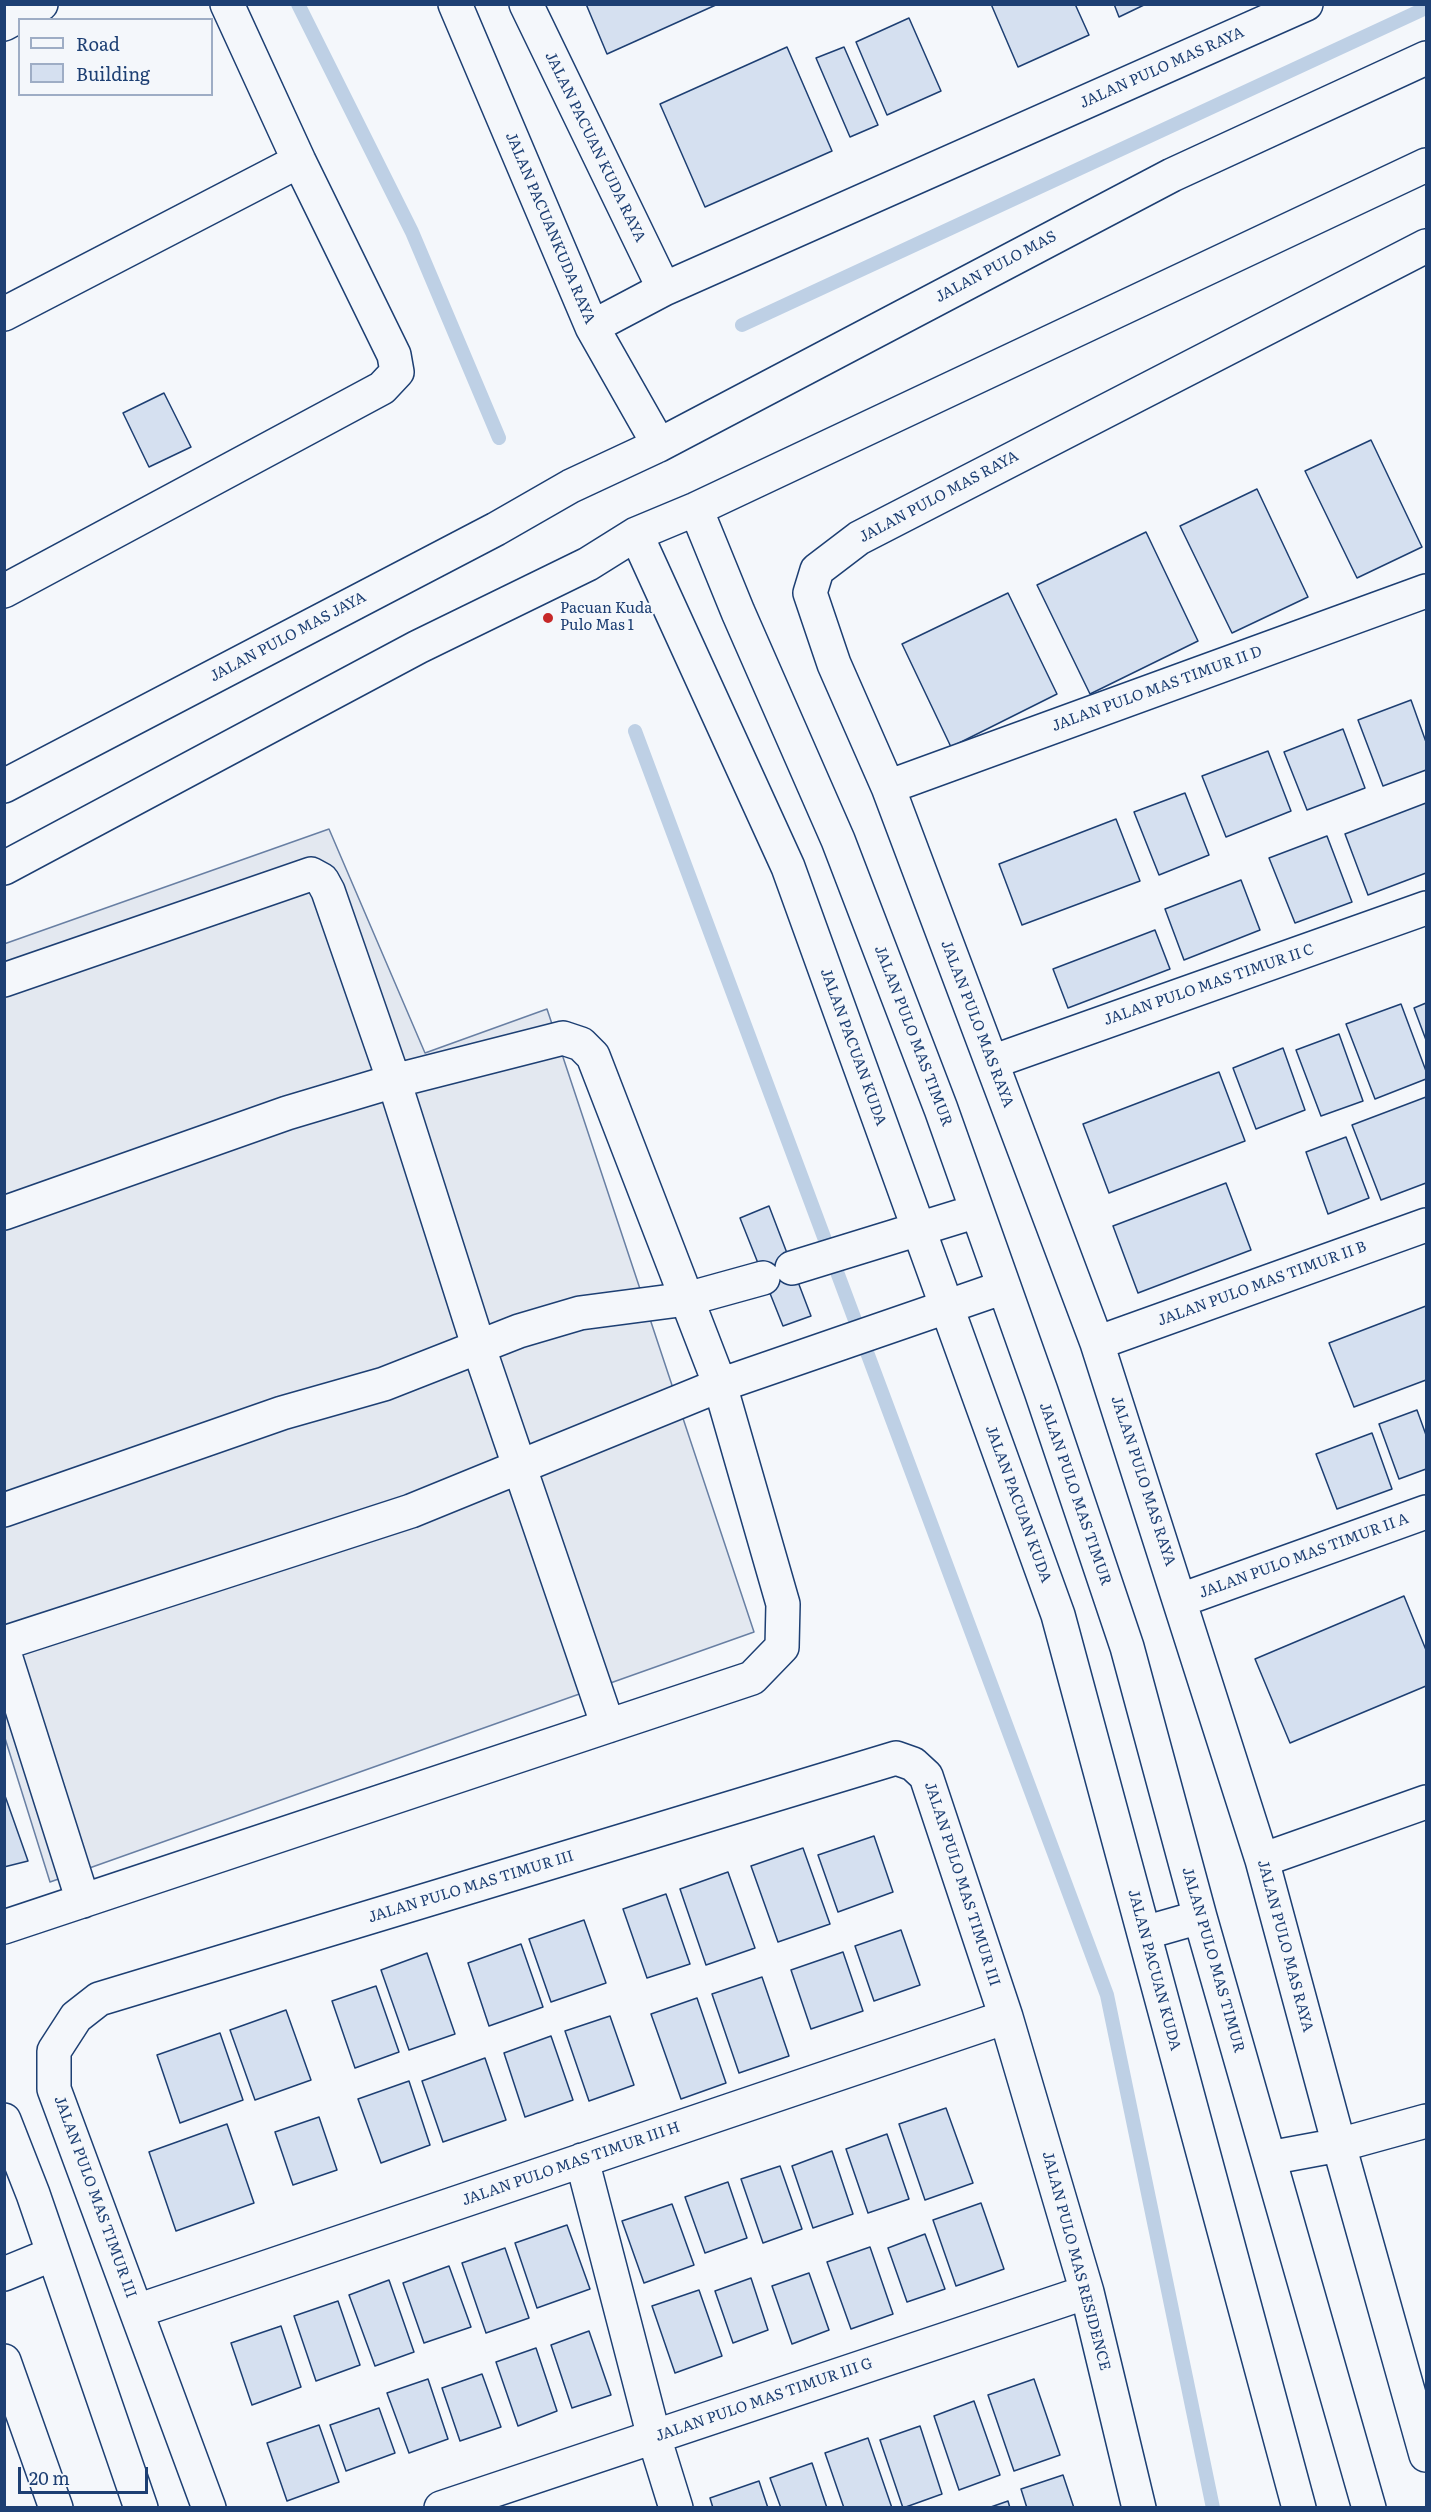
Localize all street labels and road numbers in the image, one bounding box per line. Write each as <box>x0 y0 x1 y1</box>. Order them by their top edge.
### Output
street label: JALAN PULO MAS RAYA <box>1077 24 1247 112</box>
street label: JALAN PACUAN KUDA RAYA <box>541 49 649 245</box>
street label: JALAN PACUANKUDA RAYA <box>501 129 599 327</box>
street label: JALAN PULO MAS <box>932 228 1060 306</box>
street label: JALAN PULO MAS RAYA <box>856 447 1022 547</box>
street label: JALAN PULO MAS JAYA <box>207 588 369 686</box>
street label: JALAN PULO MAS TIMUR II D <box>1049 643 1265 735</box>
street label: JALAN PULO MAS RAYA <box>937 938 1017 1110</box>
street label: JALAN PULO MAS TIMUR II C <box>1101 940 1317 1030</box>
street label: JALAN PULO MAS TIMUR <box>870 943 956 1129</box>
street label: JALAN PACUAN KUDA <box>816 966 890 1128</box>
street label: JALAN PULO MAS TIMUR II B <box>1155 1238 1369 1330</box>
street label: JALAN PULO MAS RAYA <box>1107 1394 1179 1568</box>
street label: JALAN PULO MAS TIMUR <box>1035 1400 1115 1588</box>
street label: JALAN PACUAN KUDA <box>981 1423 1055 1585</box>
street label: JALAN PULO MAS TIMUR II A <box>1197 1510 1411 1602</box>
street label: JALAN PULO MAS TIMUR III <box>920 1779 1004 1989</box>
street label: JALAN PULO MAS TIMUR III <box>366 1847 576 1927</box>
street label: JALAN PULO MAS RAYA <box>1253 1858 1317 2034</box>
street label: JALAN PULO MAS TIMUR <box>1178 1865 1248 2055</box>
street label: JALAN PACUAN KUDA <box>1124 1887 1184 2053</box>
street label: JALAN PULO MAS TIMUR III <box>50 2093 140 2301</box>
street label: JALAN PULO MAS TIMUR III H <box>460 2118 682 2210</box>
street label: JALAN PULO MAS RESIDENCE <box>1038 2149 1114 2373</box>
street label: JALAN PULO MAS TIMUR III G <box>653 2354 875 2446</box>

